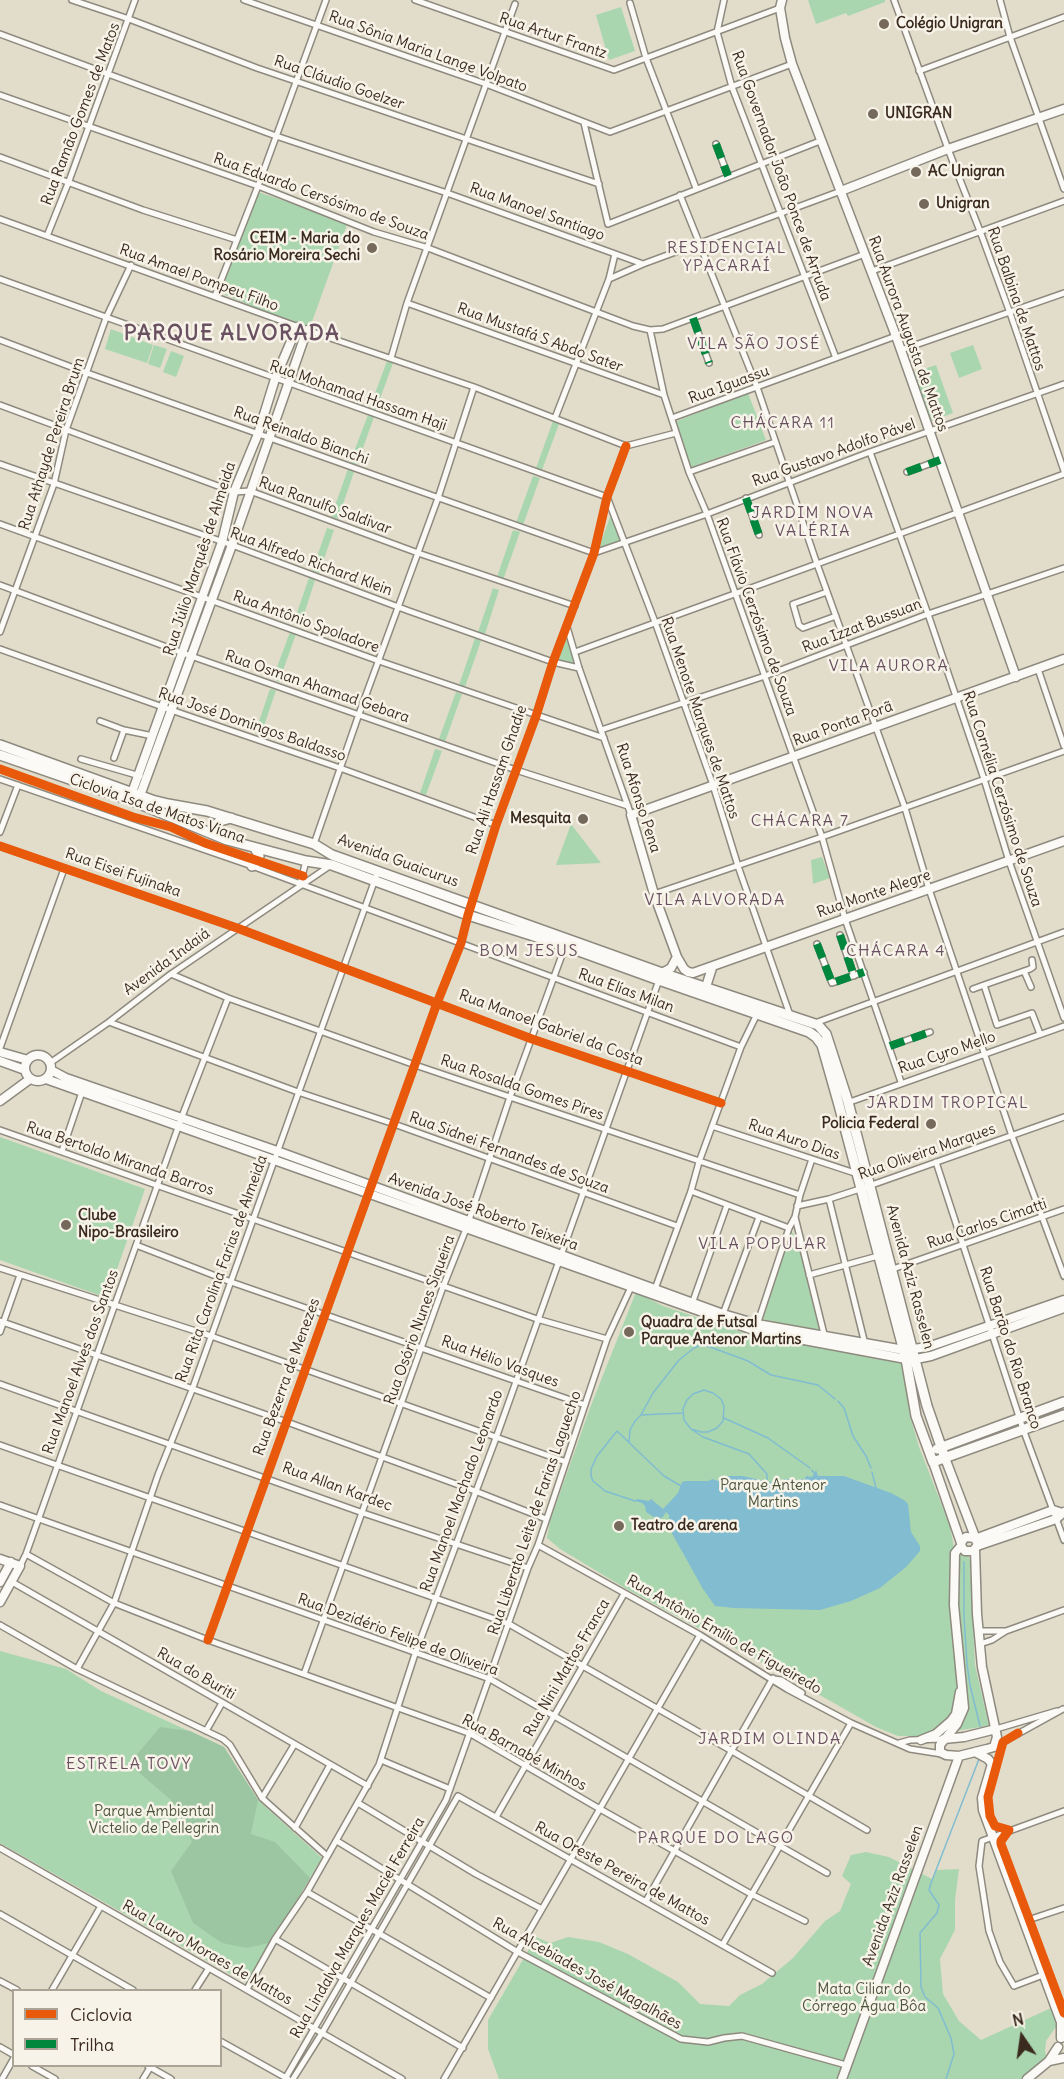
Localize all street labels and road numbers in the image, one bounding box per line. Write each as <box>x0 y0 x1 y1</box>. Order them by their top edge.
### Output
street label: Rua Sônia Maria Lange Volpato <box>326 8 530 96</box>
street label: Rua Artur Frantz <box>497 9 609 63</box>
street label: Rua Ramão Gomes de Matos <box>38 20 124 208</box>
street label: Rua Governador João Ponce de Arruda <box>727 48 835 304</box>
street label: Rua Cláudio Goelzer <box>271 52 407 114</box>
street label: Rua Eduardo Cersósimo de Souza <box>211 150 431 244</box>
street label: Rua Manoel Santiago <box>467 179 607 245</box>
street label: Rua Balbina de Mattos <box>983 225 1049 373</box>
street label: Rua Aurora Augusta de Mattos <box>864 234 952 434</box>
street label: Rua Amael Pompeu Filho <box>117 241 281 315</box>
street label: Rua Mustafá S Abdo Sater <box>455 300 625 376</box>
street label: Rua Athayde Pereira Brum <box>16 355 88 533</box>
street label: Rua Mohamad Hassam Haji <box>267 357 449 435</box>
street label: Rua Iguassu <box>686 362 772 408</box>
street label: Rua Reinaldo Bianchi <box>231 403 371 469</box>
street label: Rua Gustavo Adolfo Pável <box>750 415 918 491</box>
street label: Rua Júlio Marquês de Almeida <box>160 460 240 658</box>
street label: Rua Ranulfo Saldivar <box>256 474 394 538</box>
street label: Rua Flávio Cerzósimo de Souza <box>712 516 800 718</box>
street label: Rua Alfredo Richard Klein <box>227 524 395 600</box>
street label: Rua Antônio Spoladore <box>230 587 382 657</box>
street label: Rua Izzat Bussuan <box>800 595 924 657</box>
street label: Rua Menote Marques de Mattos <box>657 615 743 821</box>
street label: Rua Osman Ahamad Gebara <box>222 647 412 727</box>
street label: Rua José Domingos Baldasso <box>156 684 348 766</box>
street label: Rua Cornélia Cerzósimo de Souza <box>958 689 1046 909</box>
street label: Rua Ponta Porã <box>791 698 895 750</box>
street label: Rua Ali Hassam Ghadie <box>463 703 531 857</box>
street label: Rua Afonso Pena <box>612 741 664 855</box>
street label: Ciclovia Isa de Matos Viana <box>67 770 247 848</box>
street label: Avenida Guaicurus <box>335 831 461 891</box>
street label: Rua Eisei Fujinaka <box>63 845 183 901</box>
street label: Rua Monte Alegre <box>815 866 933 922</box>
street label: Avenida Indaiá <box>120 925 214 999</box>
street label: Rua Elías Milan <box>576 965 676 1017</box>
street label: Rua Manoel Gabriel da Costa <box>456 986 646 1070</box>
street label: Rua Cyro Mello <box>896 1028 998 1078</box>
street label: Rua Rosalda Gomes Pires <box>438 1052 606 1124</box>
street label: Rua Sidnei Fernandes de Souza <box>407 1108 611 1198</box>
street label: Rua Auro Dias <box>746 1116 842 1164</box>
street label: Rua Bertoldo Miranda Barros <box>24 1118 216 1200</box>
street label: Rua Oliveira Marques <box>856 1120 998 1184</box>
street label: Rua Rita Carolina Farias de Almeida <box>172 1153 272 1385</box>
street label: Avenida José Roberto Teixeira <box>386 1169 580 1255</box>
street label: Rua Carlos Cimatti <box>925 1195 1049 1253</box>
street label: Avenida Aziz Rasselen <box>882 1203 938 1351</box>
street label: Rua Osório Nunes Siqueira <box>381 1233 459 1407</box>
street label: Rua Barão do Rio Branco <box>975 1264 1045 1432</box>
street label: Rua Manoel Alves dos Santos <box>39 1267 123 1457</box>
street label: Rua Bezerra de Menezes <box>250 1296 324 1458</box>
street label: Rua Hélio Vasques <box>439 1332 561 1392</box>
street label: Rua Manoel Machado Leonardo <box>417 1387 507 1595</box>
street label: Rua Liberato Leite de Farias Laguecho <box>485 1389 585 1637</box>
street label: Rua Allan Kardec <box>280 1459 394 1515</box>
street label: Rua Antônio Emílio de Figueiredo <box>623 1572 825 1698</box>
street label: Rua Dezidério Felipe de Oliveira <box>295 1590 501 1680</box>
street label: Rua Nini Mattos Franca <box>520 1596 614 1740</box>
street label: Rua do Buriti <box>154 1644 238 1704</box>
street label: Rua Barnabé Minhos <box>458 1711 590 1795</box>
street label: Rua Lindalva Marques Maciel Ferreira <box>287 1814 429 2042</box>
street label: Rua Oreste Pereira de Mattos <box>531 1818 713 1930</box>
street label: Avenida Aziz Rasselen <box>859 1823 927 1969</box>
street label: Rua Lauro Moraes de Mattos <box>119 1897 295 2009</box>
street label: Rua Alcebiades José Magalhães <box>489 1914 685 2034</box>

